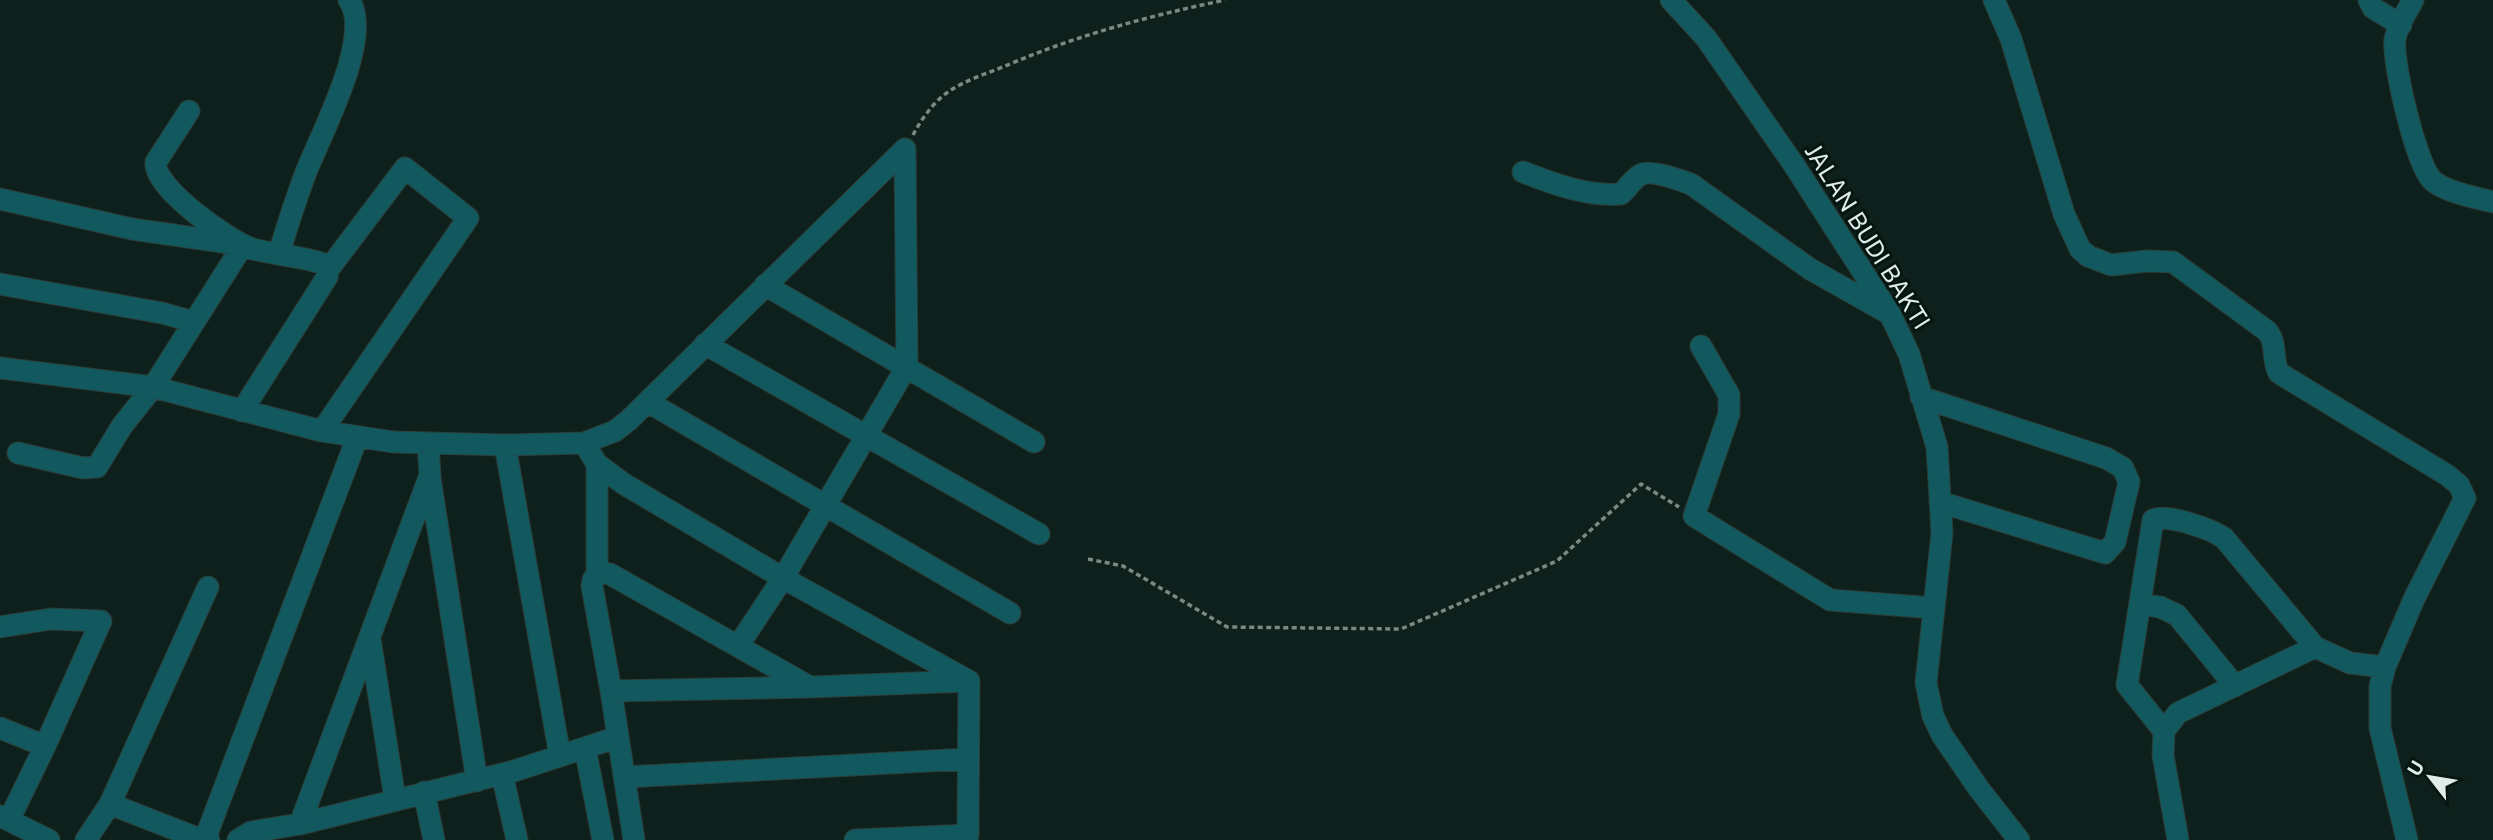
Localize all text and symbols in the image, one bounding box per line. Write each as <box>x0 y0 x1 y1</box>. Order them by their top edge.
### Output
street label: JALAN BUDI BAKTI <box>1800 138 1936 334</box>
north arrow <box>2395 742 2465 812</box>
text: U <box>2402 757 2428 780</box>

